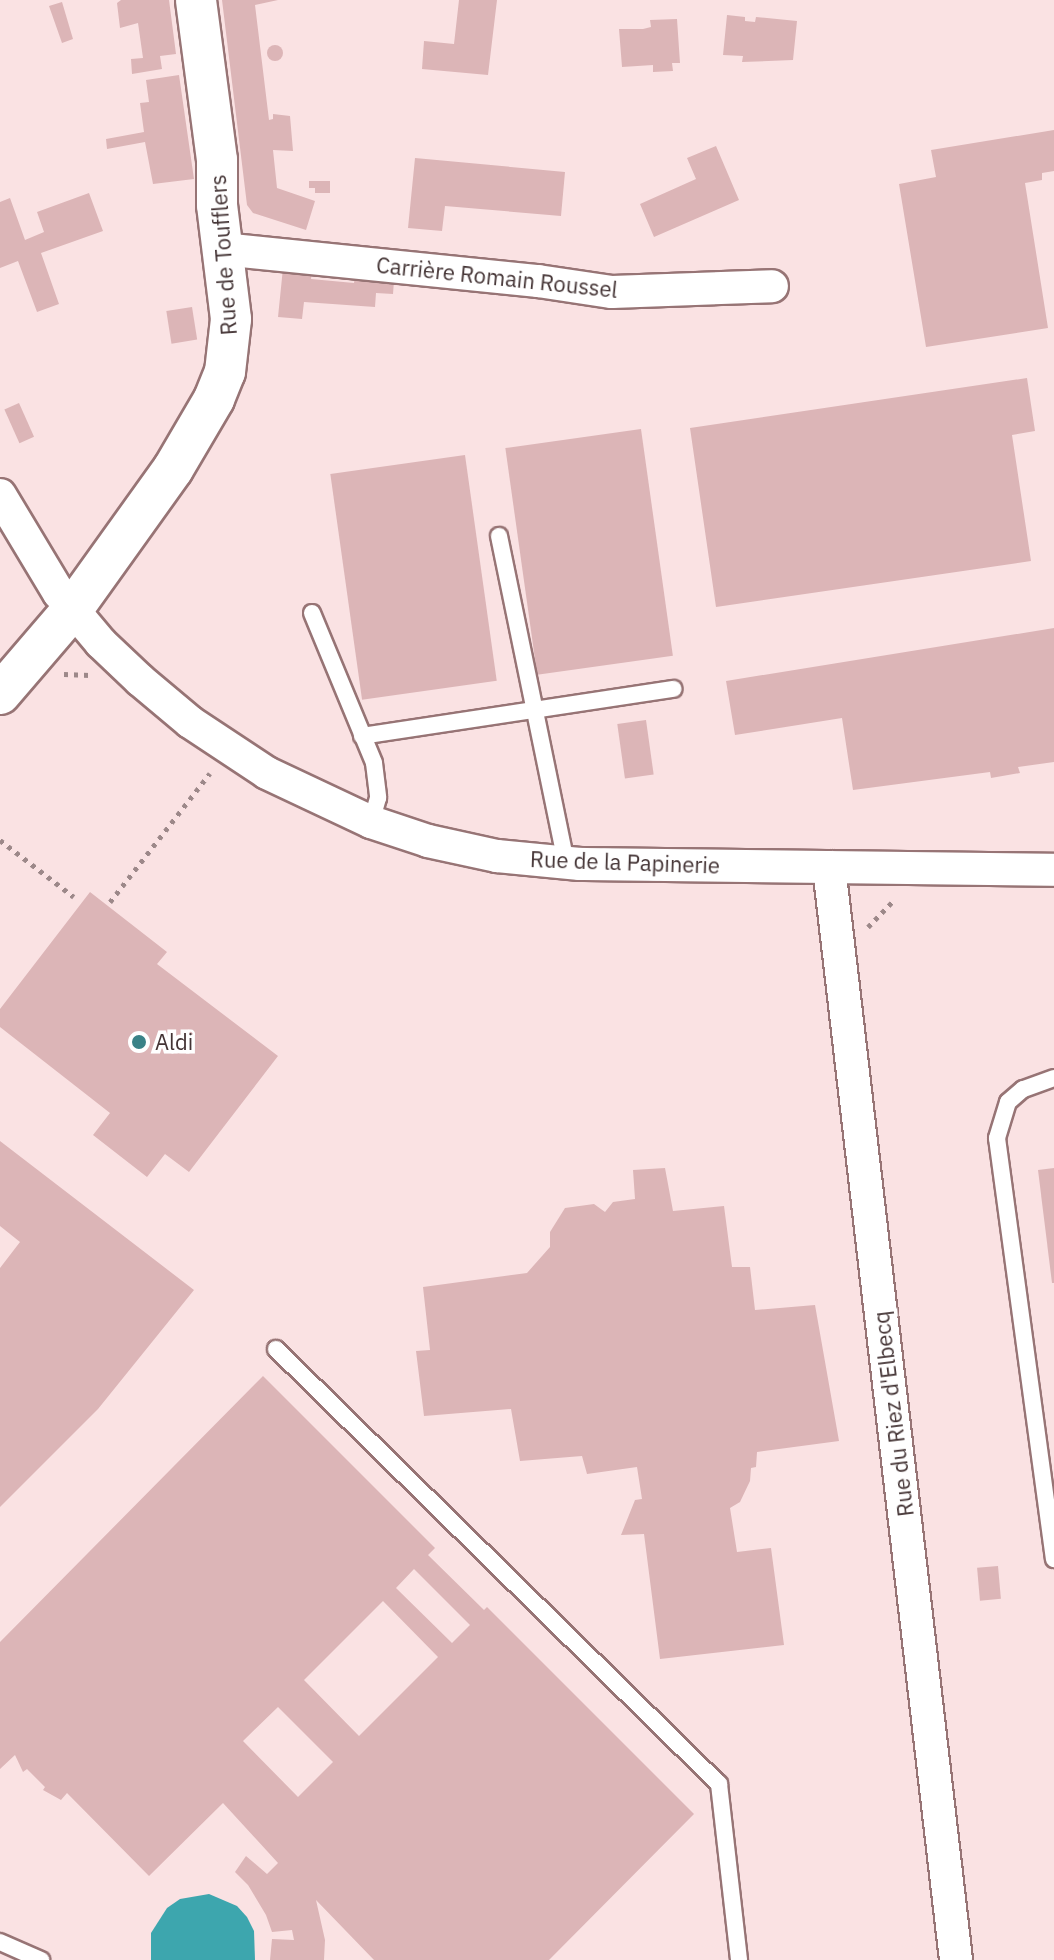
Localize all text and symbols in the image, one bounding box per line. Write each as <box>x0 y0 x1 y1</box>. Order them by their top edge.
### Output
street label: Rue de Toufflers <box>204 174 242 336</box>
street label: Carrière Romain Roussel <box>375 251 619 303</box>
street label: Rue de la Papinerie <box>530 845 720 879</box>
place label: Aldi <box>155 1029 193 1055</box>
marker: Aldi <box>130 1033 148 1051</box>
street label: Rue du Riez d'Elbecq <box>867 1310 919 1518</box>

